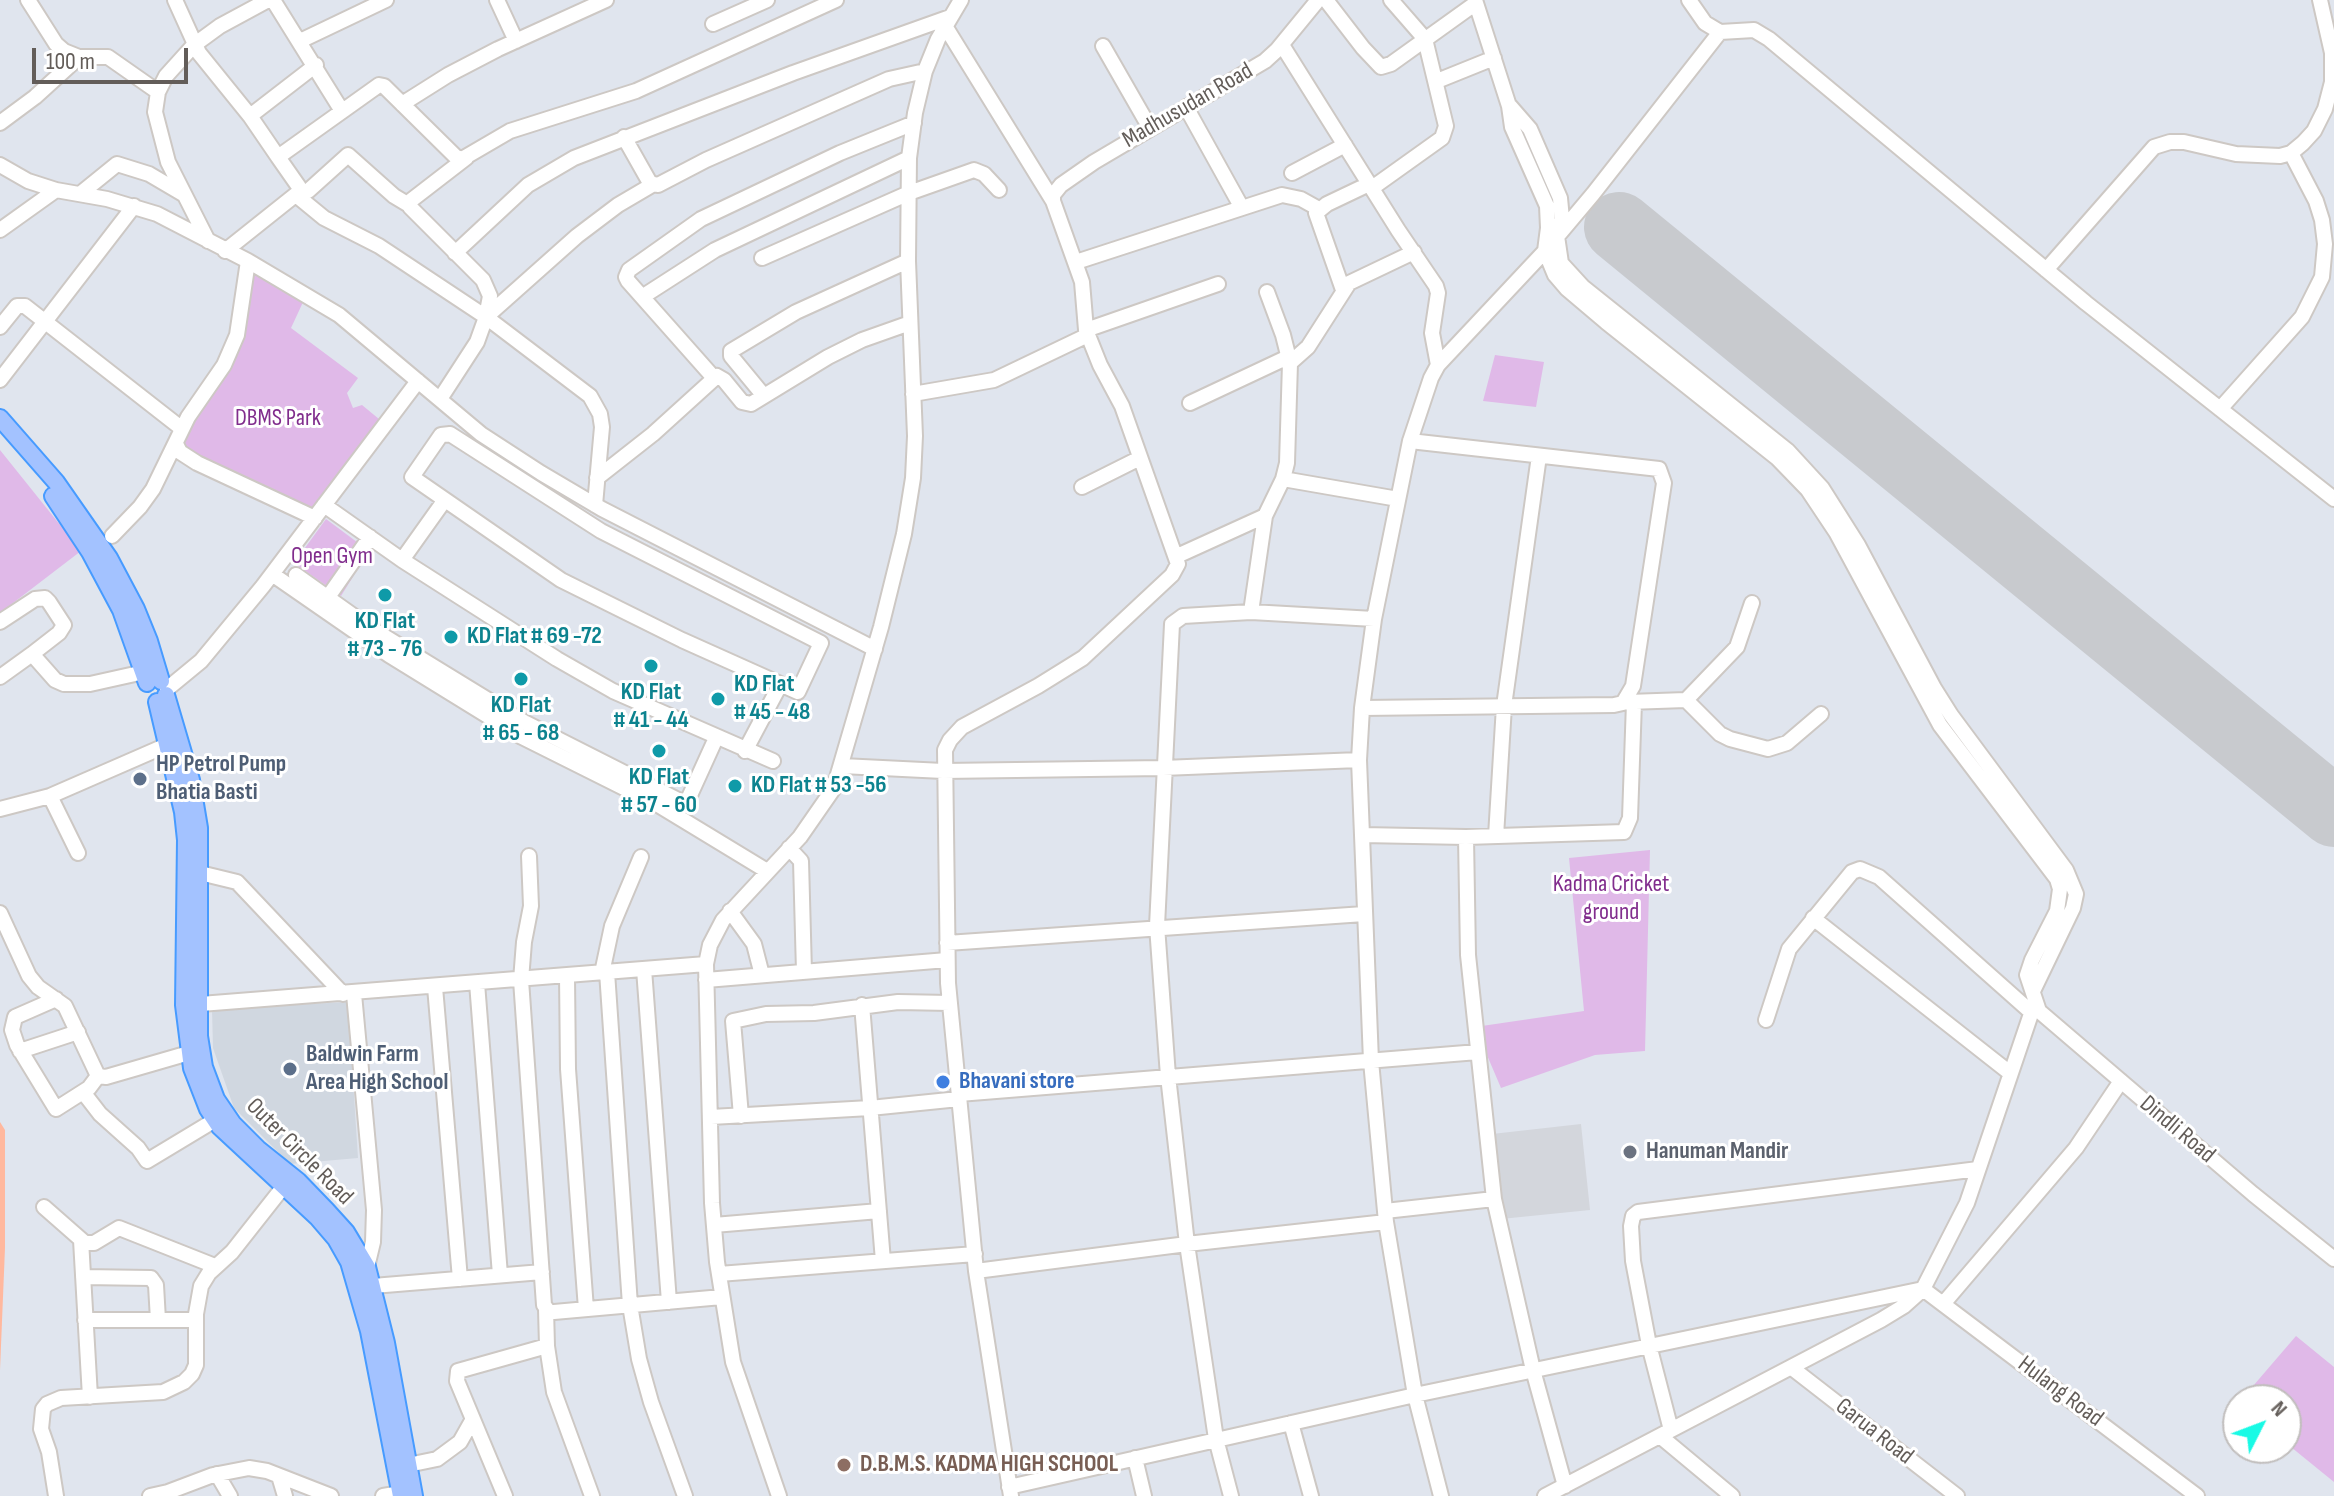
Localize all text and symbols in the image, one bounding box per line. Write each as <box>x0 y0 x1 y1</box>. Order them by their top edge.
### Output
scale bar <box>36 32 192 82</box>
text: 100 m <box>46 47 95 76</box>
street label: Madhusudan Road <box>1118 57 1258 155</box>
park label: DBMS Park <box>235 405 321 433</box>
park label: Open Gym <box>291 543 373 571</box>
marker: KD Flat # 73 - 76 <box>376 586 394 604</box>
place label: KD Flat # 73 - 76 <box>347 608 423 664</box>
place label: KD Flat # 69 -72 <box>467 623 602 651</box>
marker: KD Flat # 69 -72 <box>442 628 460 646</box>
marker: KD Flat # 41 - 44 <box>642 657 660 675</box>
marker: KD Flat # 65 - 68 <box>512 670 530 688</box>
place label: KD Flat # 45 - 48 <box>734 671 810 727</box>
place label: KD Flat # 41 - 44 <box>613 679 689 735</box>
marker: KD Flat # 45 - 48 <box>709 690 727 708</box>
place label: KD Flat # 65 - 68 <box>483 692 559 748</box>
marker: KD Flat # 57 - 60 <box>650 742 668 760</box>
place label: HP Petrol Pump Bhatia Basti <box>156 751 286 807</box>
place label: KD Flat # 57 - 60 <box>621 764 697 820</box>
marker: HP Petrol Pump Bhatia Basti <box>131 770 149 788</box>
place label: KD Flat # 53 -56 <box>751 772 887 800</box>
marker: KD Flat # 53 -56 <box>726 777 744 795</box>
park label: Kadma Cricket ground <box>1553 871 1669 927</box>
place label: Baldwin Farm Area High School <box>306 1041 448 1097</box>
marker: Baldwin Farm Area High School <box>281 1060 299 1078</box>
place label: Bhavani store <box>959 1068 1074 1096</box>
marker: Bhavani store <box>934 1073 952 1091</box>
street label: Dindli Road <box>2133 1090 2221 1170</box>
street label: Outer Circle Road <box>240 1093 358 1211</box>
place label: Hanuman Mandir <box>1646 1138 1788 1166</box>
marker: Hanuman Mandir <box>1621 1143 1639 1161</box>
street label: Hulang Road <box>2012 1351 2108 1433</box>
north arrow <box>2222 1384 2302 1464</box>
street label: Garua Road <box>1829 1393 1919 1471</box>
text: N <box>2265 1396 2293 1422</box>
place label: D.B.M.S. KADMA HIGH SCHOOL <box>860 1451 1118 1479</box>
marker: D.B.M.S. KADMA HIGH SCHOOL <box>835 1456 853 1474</box>

